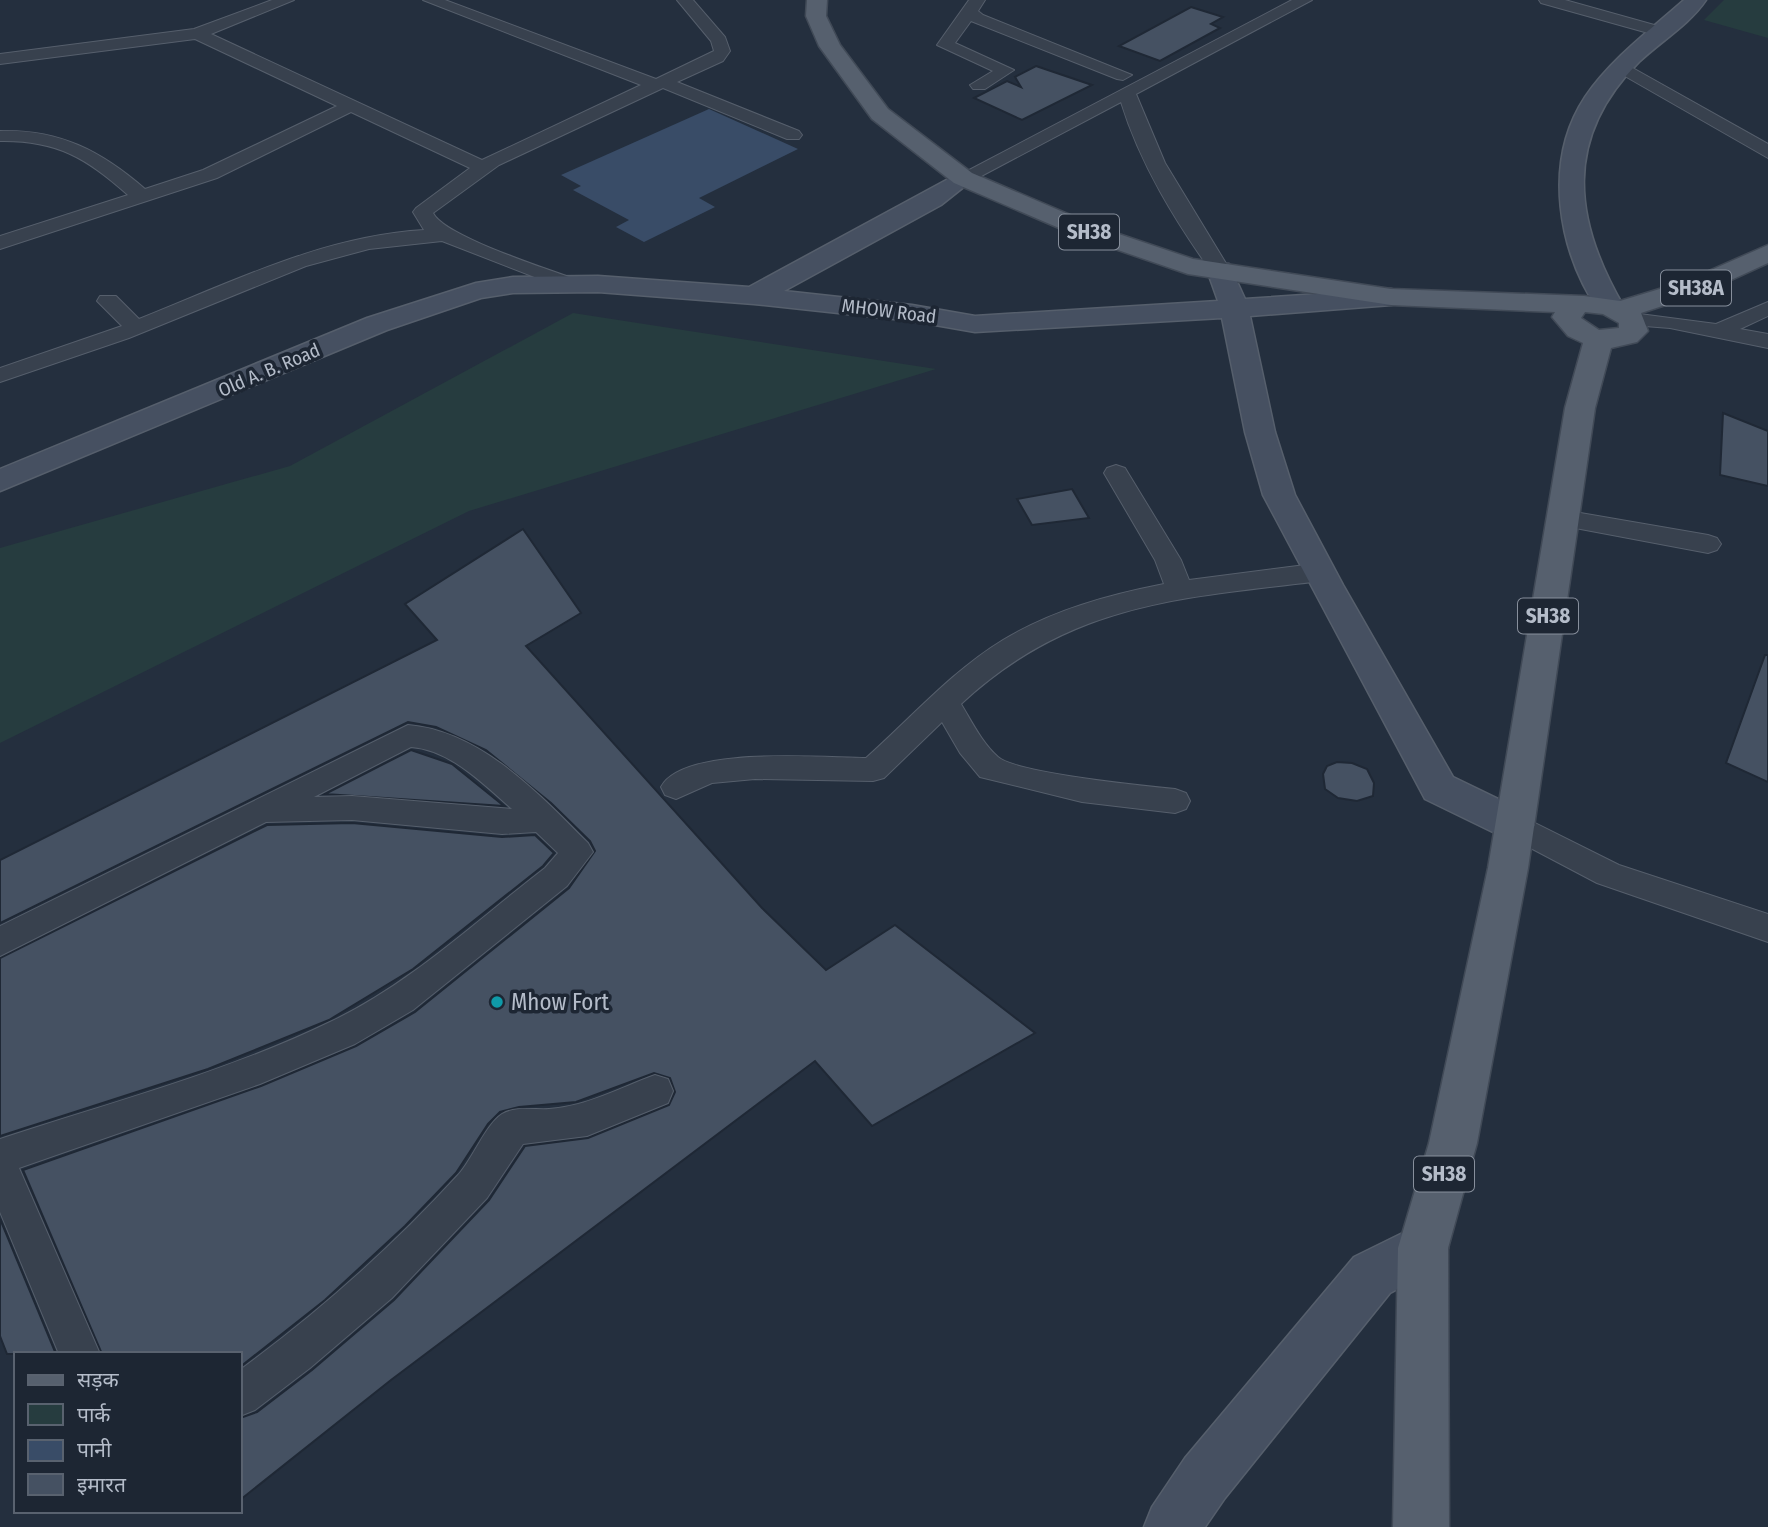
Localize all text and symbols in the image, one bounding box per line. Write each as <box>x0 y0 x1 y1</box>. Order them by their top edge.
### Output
road number: SH38 <box>1059 215 1119 250</box>
road number: SH38A <box>1661 270 1731 306</box>
street label: MHOW Road <box>840 294 938 328</box>
street label: Old A. B. Road <box>215 338 323 402</box>
road number: SH38 <box>1518 598 1578 634</box>
place label: Mhow Fort <box>511 988 609 1016</box>
marker: Mhow Fort <box>489 994 505 1010</box>
road number: SH38 <box>1414 1156 1474 1192</box>
legend <box>14 1352 242 1513</box>
text: सड़क <box>77 1367 119 1393</box>
text: पार्क <box>77 1402 111 1428</box>
text: पानी <box>77 1437 112 1463</box>
text: इमारत <box>77 1472 127 1498</box>

